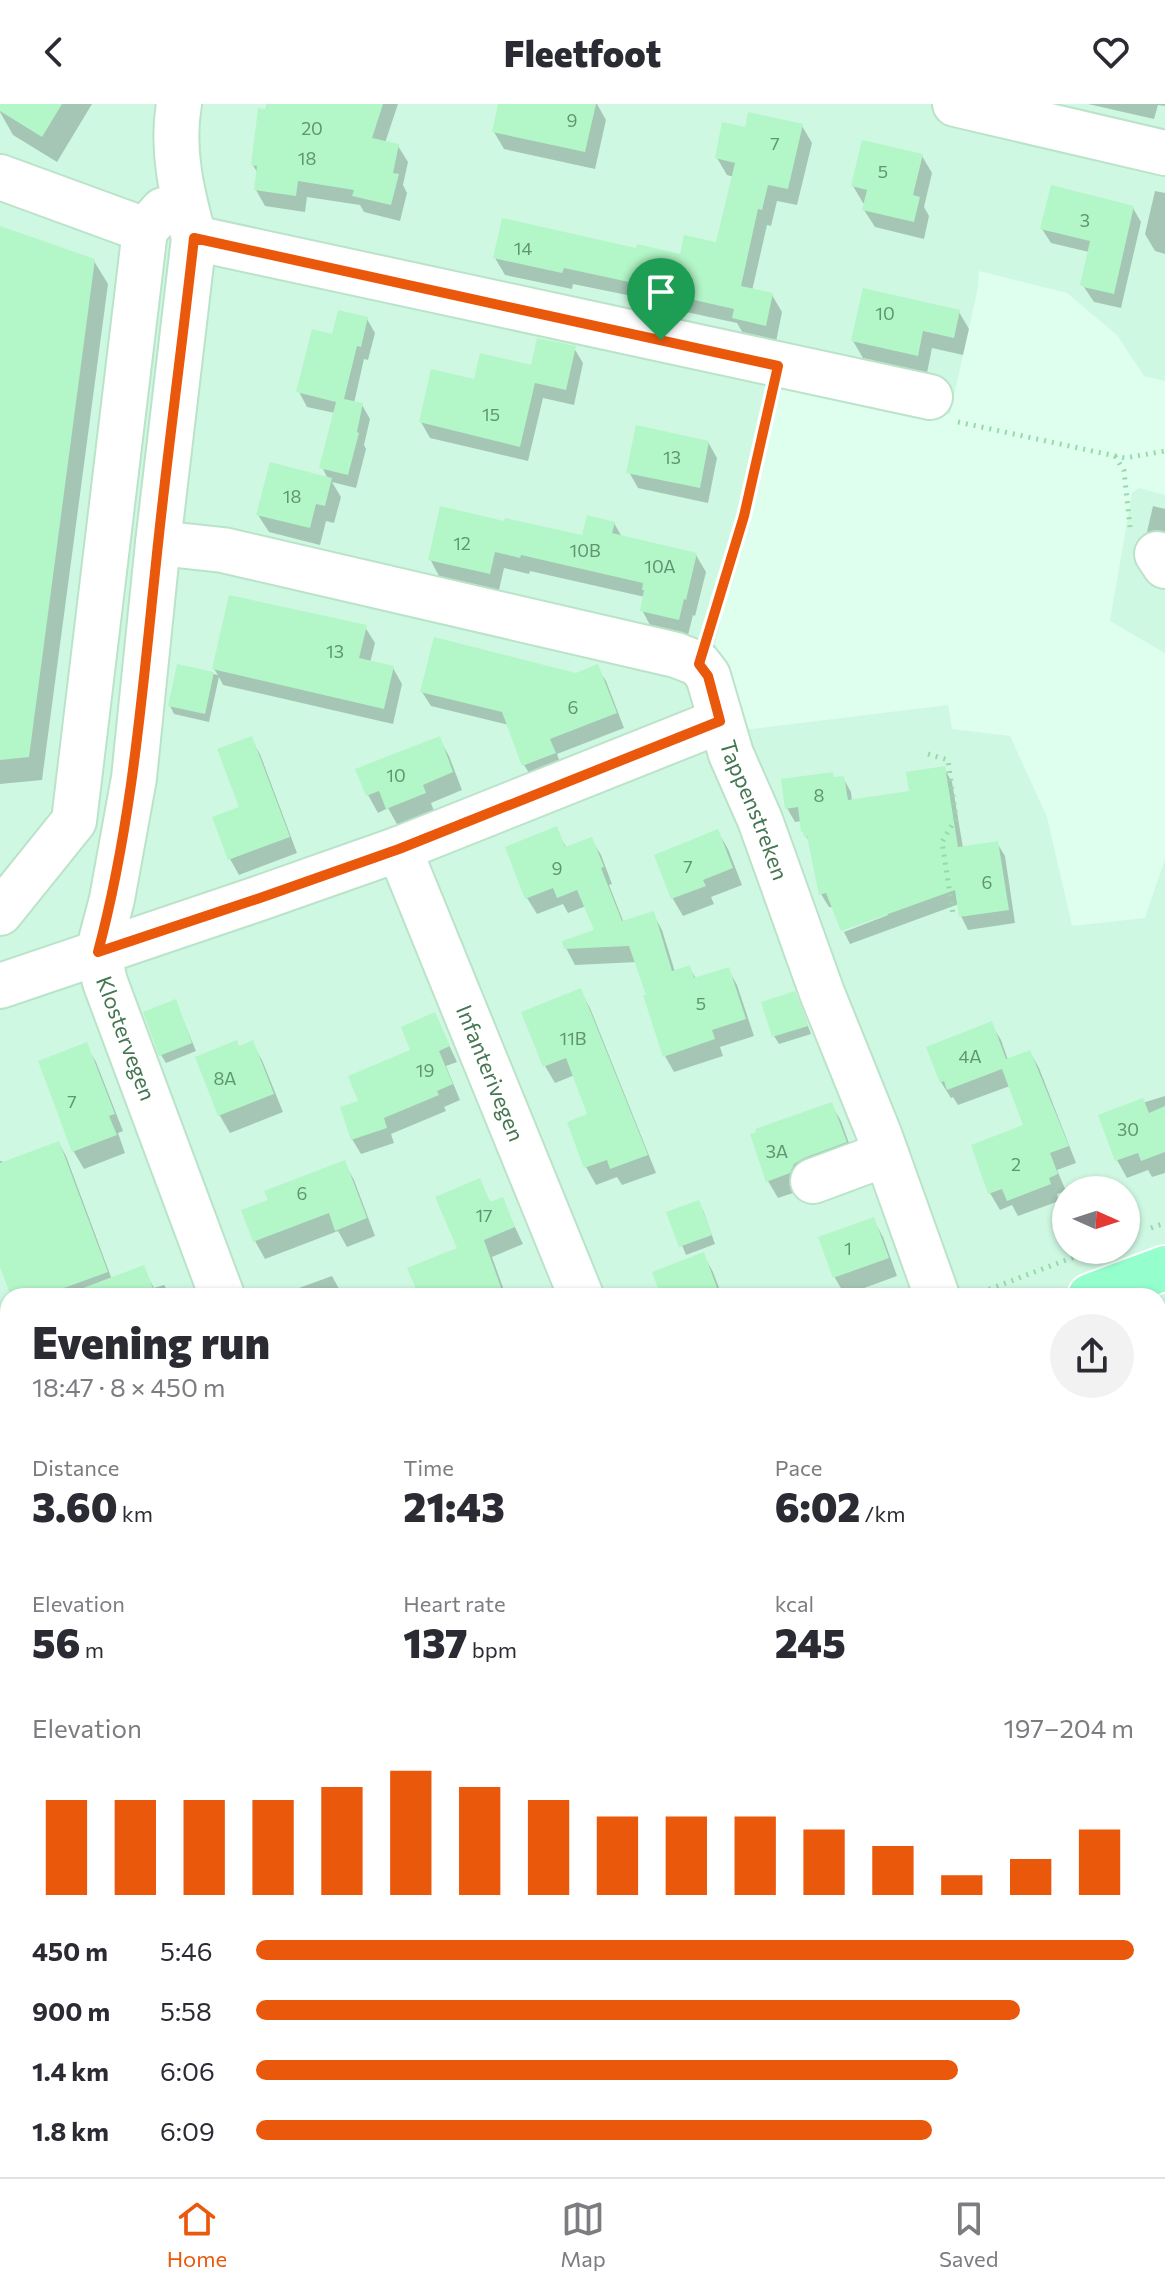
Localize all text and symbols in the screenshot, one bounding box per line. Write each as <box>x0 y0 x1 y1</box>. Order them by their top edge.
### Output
icon: back <box>32 30 76 74</box>
text: Fleetfoot <box>504 30 661 74</box>
icon: heart <box>1089 30 1133 74</box>
house number: 9 <box>567 109 577 131</box>
house number: 20 <box>301 117 323 139</box>
house number: 7 <box>770 132 780 154</box>
house number: 18 <box>298 147 316 169</box>
house number: 5 <box>878 160 888 182</box>
house number: 3 <box>1080 209 1090 231</box>
house number: 14 <box>514 237 532 259</box>
pin <box>627 258 695 340</box>
icon: arrive <box>639 270 683 314</box>
house number: 10 <box>875 302 895 324</box>
house number: 15 <box>482 403 500 425</box>
house number: 13 <box>663 446 681 468</box>
house number: 18 <box>283 485 301 507</box>
house number: 12 <box>453 532 471 554</box>
house number: 10B <box>569 539 601 561</box>
house number: 10A <box>644 555 676 577</box>
house number: 13 <box>326 640 344 662</box>
house number: 6 <box>568 696 578 718</box>
street label: Tappenstreken <box>715 737 794 884</box>
house number: 10 <box>386 764 406 786</box>
house number: 8 <box>814 784 825 806</box>
house number: 7 <box>683 855 693 877</box>
house number: 9 <box>552 857 562 879</box>
house number: 6 <box>982 871 992 893</box>
street label: Klostervegen <box>91 972 162 1104</box>
house number: 5 <box>696 992 706 1014</box>
street label: Infanterivegen <box>451 1001 531 1145</box>
house number: 11B <box>559 1027 587 1049</box>
house number: 4A <box>958 1045 982 1067</box>
house number: 19 <box>416 1059 434 1081</box>
house number: 8A <box>214 1067 236 1089</box>
house number: 7 <box>67 1090 77 1112</box>
house number: 30 <box>1117 1118 1139 1140</box>
house number: 3A <box>766 1140 788 1162</box>
house number: 2 <box>1011 1153 1021 1175</box>
north arrow <box>1052 1176 1140 1264</box>
map controls <box>1052 1176 1140 1264</box>
house number: 6 <box>297 1182 307 1204</box>
house number: 17 <box>475 1204 493 1226</box>
house number: 1 <box>844 1237 852 1259</box>
text: Evening run <box>32 1314 270 1368</box>
button: share <box>1050 1314 1134 1398</box>
text: 18:47 · 8 × 450 m <box>32 1371 226 1402</box>
text: Distance <box>32 1454 119 1481</box>
text: Time <box>403 1454 454 1481</box>
text: Pace <box>775 1454 822 1481</box>
text: 3.60 <box>32 1481 118 1530</box>
text: 21:43 <box>403 1481 505 1530</box>
text: 6:02 <box>775 1481 860 1530</box>
text: km <box>118 1500 153 1527</box>
text: /km <box>860 1500 906 1527</box>
text: Elevation <box>32 1590 125 1617</box>
text: Heart rate <box>403 1590 506 1617</box>
text: kcal <box>775 1590 814 1617</box>
text: 56 <box>32 1617 80 1666</box>
text: 137 <box>403 1617 468 1666</box>
text: 245 <box>775 1617 846 1666</box>
text: m <box>80 1636 104 1663</box>
text: bpm <box>468 1636 517 1663</box>
text: Elevation <box>32 1712 142 1743</box>
text: 197–204 m <box>1004 1712 1134 1743</box>
text: 450 m <box>32 1935 108 1966</box>
text: 5:46 <box>160 1935 212 1966</box>
text: 900 m <box>32 1995 110 2026</box>
text: 5:58 <box>160 1995 212 2026</box>
text: 1.4 km <box>32 2055 109 2086</box>
text: 6:06 <box>160 2055 215 2086</box>
text: 1.8 km <box>32 2115 109 2146</box>
text: 6:09 <box>160 2115 215 2146</box>
tab: Home <box>167 2197 227 2272</box>
tab: Map <box>560 2197 606 2272</box>
tab: Saved <box>939 2197 998 2272</box>

